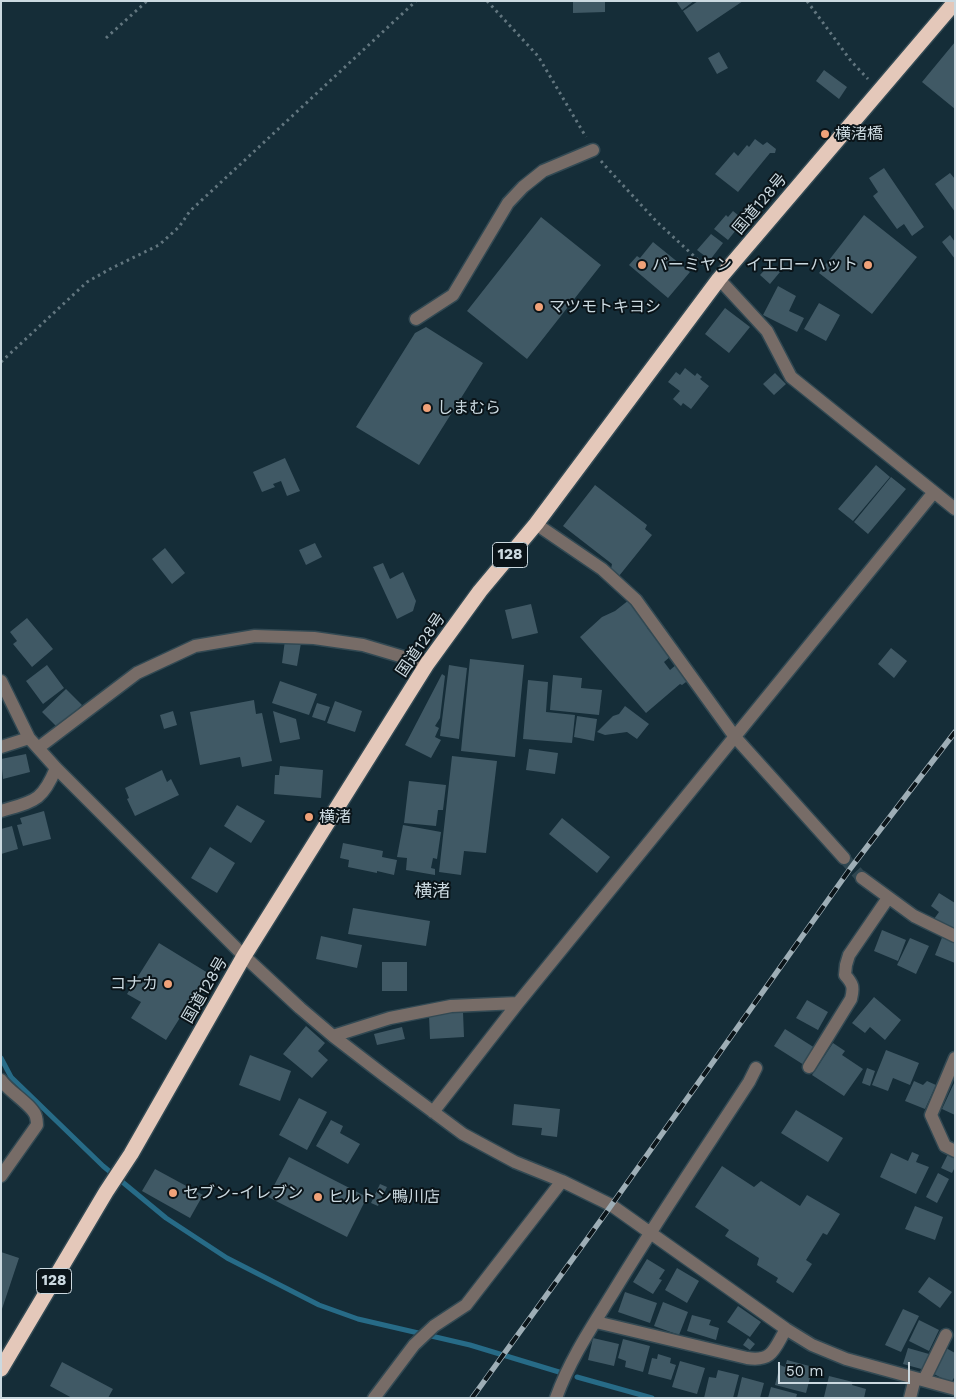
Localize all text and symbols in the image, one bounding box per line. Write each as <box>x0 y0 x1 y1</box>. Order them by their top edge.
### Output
place label: 横渚橋 <box>835 124 883 144</box>
marker: 横渚橋 <box>819 128 831 140</box>
street label: 国道128号 <box>729 170 791 238</box>
place label: バーミヤン <box>652 255 732 275</box>
place label: イエローハット <box>746 255 858 275</box>
marker: バーミヤン <box>636 259 648 271</box>
marker: イエローハット <box>862 259 874 271</box>
place label: マツモトキヨシ <box>549 297 661 317</box>
marker: マツモトキヨシ <box>533 301 545 313</box>
place label: しまむら <box>437 398 501 418</box>
marker: しまむら <box>421 402 433 414</box>
road number: 128 <box>492 542 528 568</box>
street label: 国道128号 <box>393 609 449 681</box>
place label: 横渚 <box>319 807 351 827</box>
marker: 横渚 <box>303 811 315 823</box>
district label: 横渚 <box>414 881 450 903</box>
street label: 国道128号 <box>178 953 232 1027</box>
place label: コナカ <box>110 974 158 994</box>
marker: コナカ <box>162 978 174 990</box>
place label: セブン-イレブン <box>183 1183 303 1203</box>
marker: セブン-イレブン <box>167 1187 179 1199</box>
place label: ヒルトン鴨川店 <box>328 1187 440 1207</box>
marker: ヒルトン鴨川店 <box>312 1191 324 1203</box>
road number: 128 <box>36 1268 72 1294</box>
scale bar <box>781 1352 914 1384</box>
text: 50 m <box>786 1362 823 1380</box>

